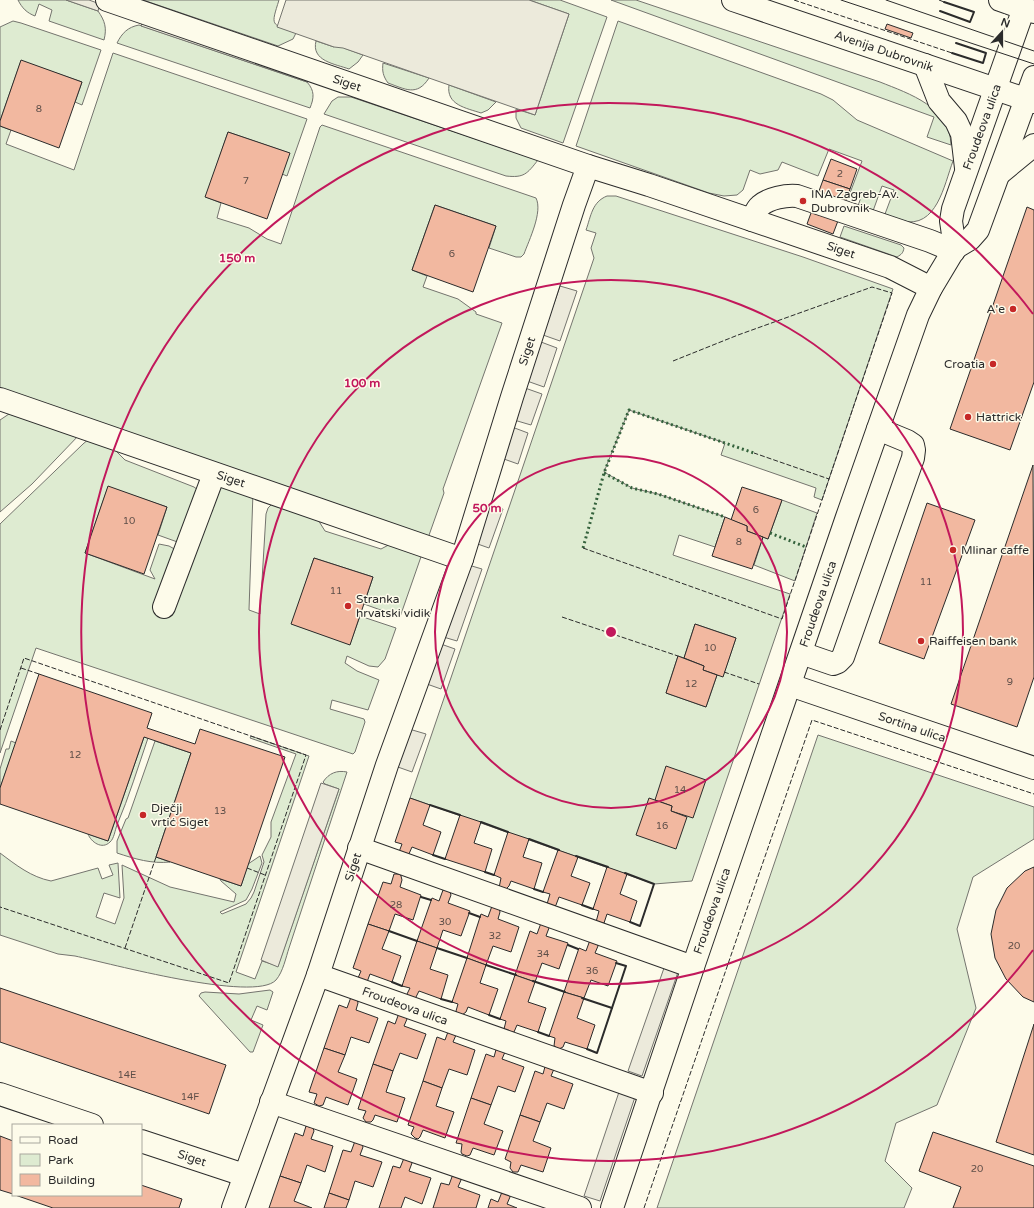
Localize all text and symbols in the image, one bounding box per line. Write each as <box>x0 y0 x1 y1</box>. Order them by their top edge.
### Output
north arrow <box>982 12 1022 52</box>
text: N <box>999 15 1012 31</box>
street label: Avenija Dubrovnik <box>833 28 936 75</box>
street label: Siget <box>331 72 363 95</box>
street label: Froudeova ulica <box>960 82 1004 172</box>
house number: 8 <box>36 103 42 115</box>
house number: 2 <box>837 168 843 180</box>
house number: 7 <box>243 175 249 187</box>
place label: INA Zagreb-Av. Dubrovnik <box>811 187 899 215</box>
marker: INA Zagreb-Av. Dubrovnik <box>798 196 808 206</box>
street label: Siget <box>825 239 857 262</box>
house number: 6 <box>449 248 455 260</box>
text: 150 m <box>219 251 255 265</box>
place label: A'e <box>987 302 1005 316</box>
marker: A'e <box>1008 304 1018 314</box>
street label: Siget <box>516 335 538 367</box>
place label: Croatia <box>944 357 985 371</box>
marker: Croatia <box>988 359 998 369</box>
text: 100 m <box>344 376 380 390</box>
place label: Hattrick <box>976 410 1022 424</box>
marker: Hattrick <box>963 412 973 422</box>
street label: Siget <box>215 468 247 490</box>
text: 50 m <box>472 501 502 515</box>
house number: 6 <box>753 504 759 516</box>
house number: 10 <box>123 515 135 527</box>
house number: 8 <box>736 536 742 548</box>
place label: Mlinar caffe <box>961 543 1029 557</box>
marker: Mlinar caffe <box>948 545 958 555</box>
street label: Froudeova ulica <box>797 559 839 649</box>
house number: 11 <box>920 576 932 588</box>
house number: 11 <box>330 585 342 597</box>
place label: Stranka hrvatski vidik <box>356 592 431 620</box>
marker: Stranka hrvatski vidik <box>343 601 353 611</box>
centre of rings <box>604 625 618 639</box>
place label: Raiffeisen bank <box>929 634 1018 648</box>
marker: Raiffeisen bank <box>916 636 926 646</box>
house number: 10 <box>704 642 716 654</box>
house number: 9 <box>1007 676 1013 688</box>
house number: 12 <box>685 678 697 690</box>
street label: Sortina ulica <box>876 709 948 745</box>
house number: 12 <box>69 749 81 761</box>
house number: 14 <box>674 784 686 796</box>
place label: Dječji vrtić Siget <box>151 801 209 829</box>
house number: 13 <box>214 805 226 817</box>
marker: Dječji vrtić Siget <box>138 810 148 820</box>
house number: 16 <box>656 820 668 832</box>
street label: Siget <box>342 851 364 883</box>
street label: Froudeova ulica <box>691 866 733 956</box>
house number: 28 <box>390 899 402 911</box>
house number: 30 <box>439 916 451 928</box>
house number: 32 <box>489 930 501 942</box>
house number: 20 <box>1008 940 1020 952</box>
house number: 34 <box>537 948 549 960</box>
house number: 36 <box>586 965 598 977</box>
street label: Froudeova ulica <box>360 984 450 1028</box>
house number: 14E <box>118 1069 136 1081</box>
house number: 14F <box>181 1091 199 1103</box>
legend <box>12 1124 142 1196</box>
text: Road <box>48 1133 78 1147</box>
street label: Siget <box>176 1147 208 1169</box>
text: Park <box>48 1153 74 1167</box>
house number: 20 <box>971 1163 983 1175</box>
text: Building <box>48 1173 95 1187</box>

